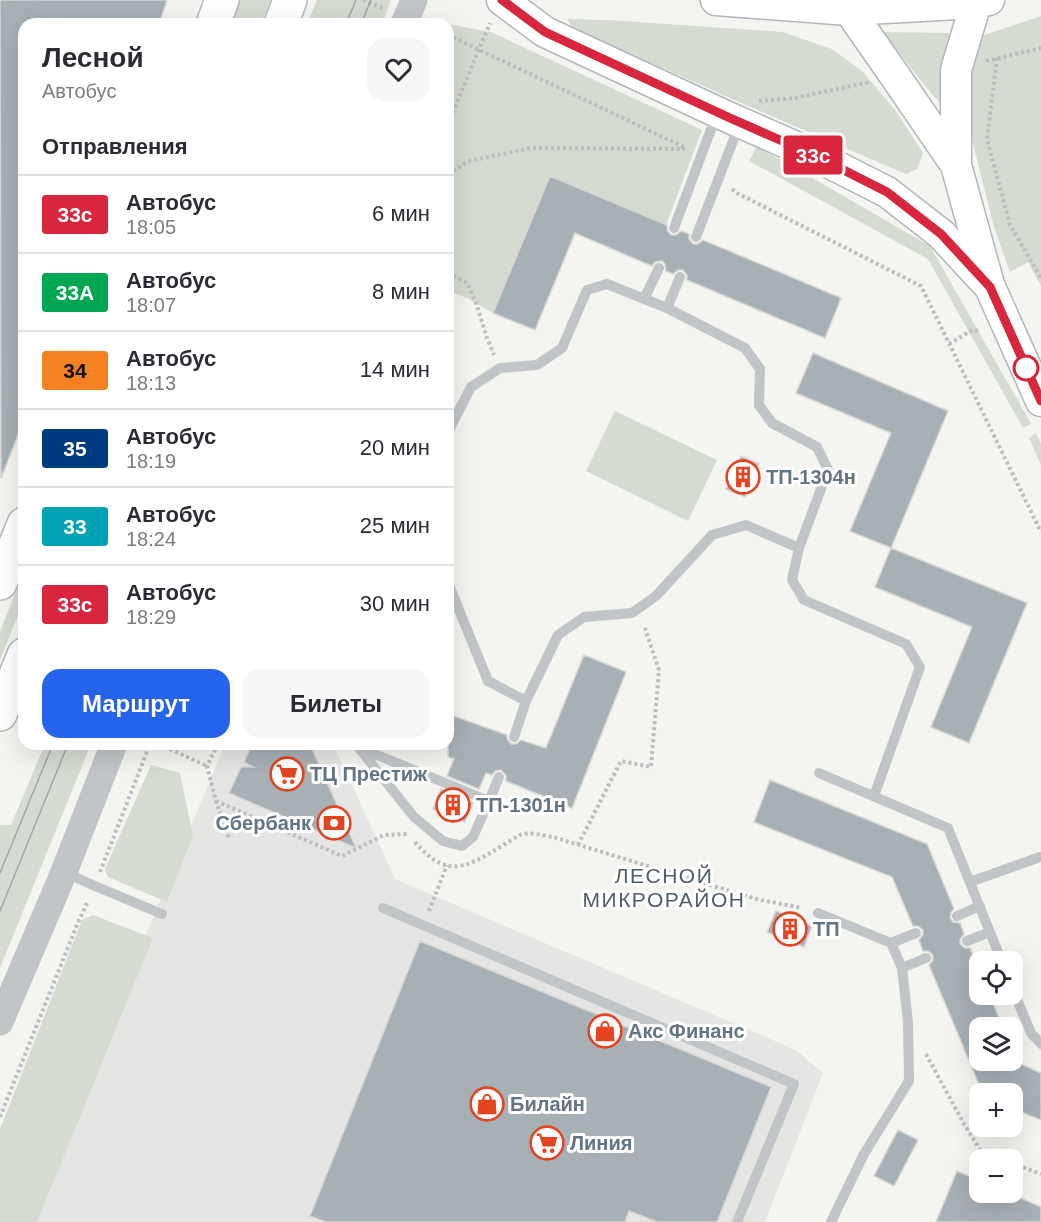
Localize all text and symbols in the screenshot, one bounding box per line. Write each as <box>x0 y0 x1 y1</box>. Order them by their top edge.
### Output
button: heart <box>367 38 430 101</box>
text: Лесной <box>42 42 144 73</box>
text: Автобус <box>42 80 116 102</box>
text: Отправления <box>42 134 188 159</box>
line badge: 33с <box>778 136 848 174</box>
text: 33с <box>795 144 831 167</box>
text: Автобус <box>126 190 216 215</box>
text: 6 мин <box>372 201 430 226</box>
text: 33с <box>57 203 93 226</box>
text: 18:05 <box>126 216 176 238</box>
text: Автобус <box>126 268 216 293</box>
text: 8 мин <box>372 279 430 304</box>
text: 33А <box>56 281 94 304</box>
text: 18:07 <box>126 294 176 316</box>
text: Автобус <box>126 346 216 371</box>
unlabelled marker <box>1013 355 1039 381</box>
text: 14 мин <box>360 357 430 382</box>
text: 34 <box>63 359 87 382</box>
text: 18:13 <box>126 372 176 394</box>
text: Автобус <box>126 424 216 449</box>
text: 20 мин <box>360 435 430 460</box>
text: 35 <box>63 437 87 460</box>
text: 18:19 <box>126 450 176 472</box>
building icon: ТП-1304н <box>725 459 761 495</box>
place label: ТП-1304н <box>766 466 856 488</box>
text: Автобус <box>126 502 216 527</box>
text: 25 мин <box>360 513 430 538</box>
text: 33 <box>63 515 87 538</box>
text: 18:24 <box>126 528 176 550</box>
text: Автобус <box>126 580 216 605</box>
text: 30 мин <box>360 591 430 616</box>
text: 33с <box>57 593 93 616</box>
text: 18:29 <box>126 606 176 628</box>
button: Маршрут <box>42 669 230 738</box>
button: Билеты <box>242 669 430 738</box>
supermarket icon: ТЦ Престиж <box>269 756 305 792</box>
place label: ТЦ Престиж <box>310 763 428 785</box>
building icon: ТП-1301н <box>435 787 471 823</box>
place label: ТП-1301н <box>476 794 566 816</box>
bank icon: Сбербанк <box>316 805 352 841</box>
place label: Сбербанк <box>216 812 312 834</box>
district label: ЛЕСНОЙ МИКРОРАЙОН <box>583 864 745 911</box>
building icon: ТП <box>772 911 808 947</box>
place label: ТП <box>813 918 840 940</box>
map controls <box>969 951 1023 1203</box>
button: locate <box>969 951 1023 1005</box>
shop icon: Акс Финанс <box>587 1013 623 1049</box>
button: layers <box>969 1017 1023 1071</box>
place label: Акс Финанс <box>628 1020 745 1042</box>
button: + <box>969 1083 1023 1137</box>
shop icon: Билайн <box>469 1086 505 1122</box>
place label: Билайн <box>510 1093 585 1115</box>
supermarket icon: Линия <box>529 1125 565 1161</box>
place label: Линия <box>570 1132 632 1154</box>
button: − <box>969 1149 1023 1203</box>

